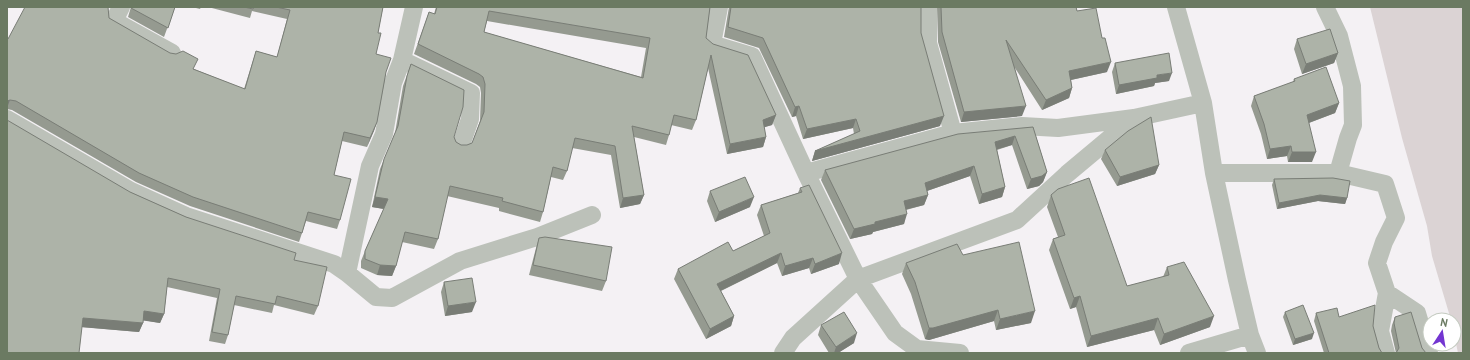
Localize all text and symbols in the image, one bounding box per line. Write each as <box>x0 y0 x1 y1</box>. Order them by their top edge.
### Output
north arrow <box>1422 312 1462 352</box>
text: N <box>1439 315 1449 330</box>

